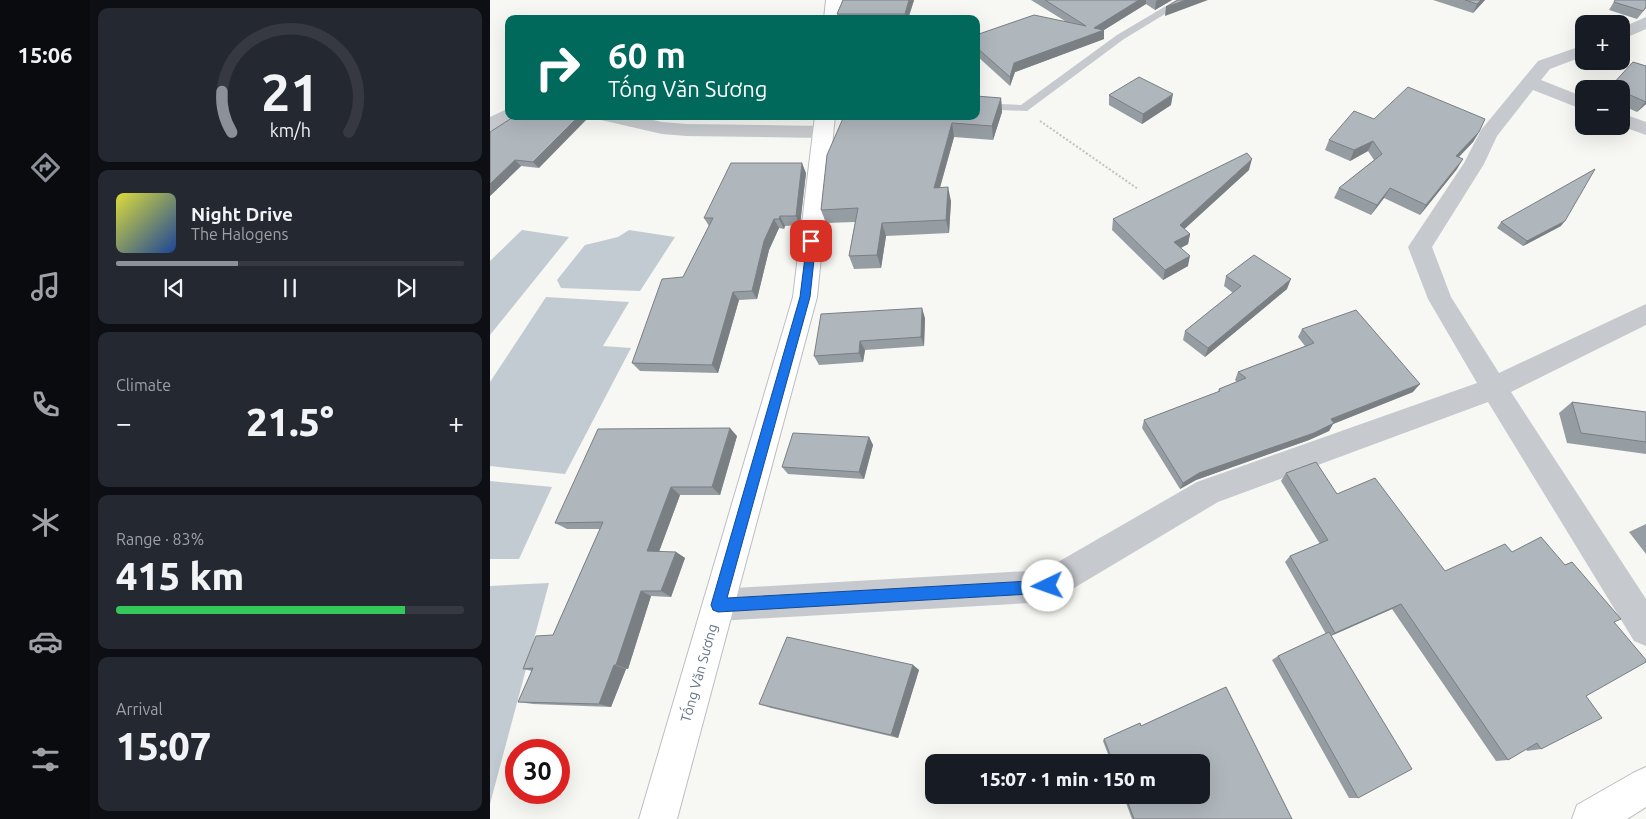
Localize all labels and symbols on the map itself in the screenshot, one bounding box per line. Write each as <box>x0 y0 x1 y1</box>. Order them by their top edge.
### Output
pin <box>790 220 832 262</box>
position arrow <box>1021 559 1073 611</box>
street label: Tống Văn Sương <box>675 621 721 724</box>
speed limit sign: 30 <box>505 739 570 804</box>

